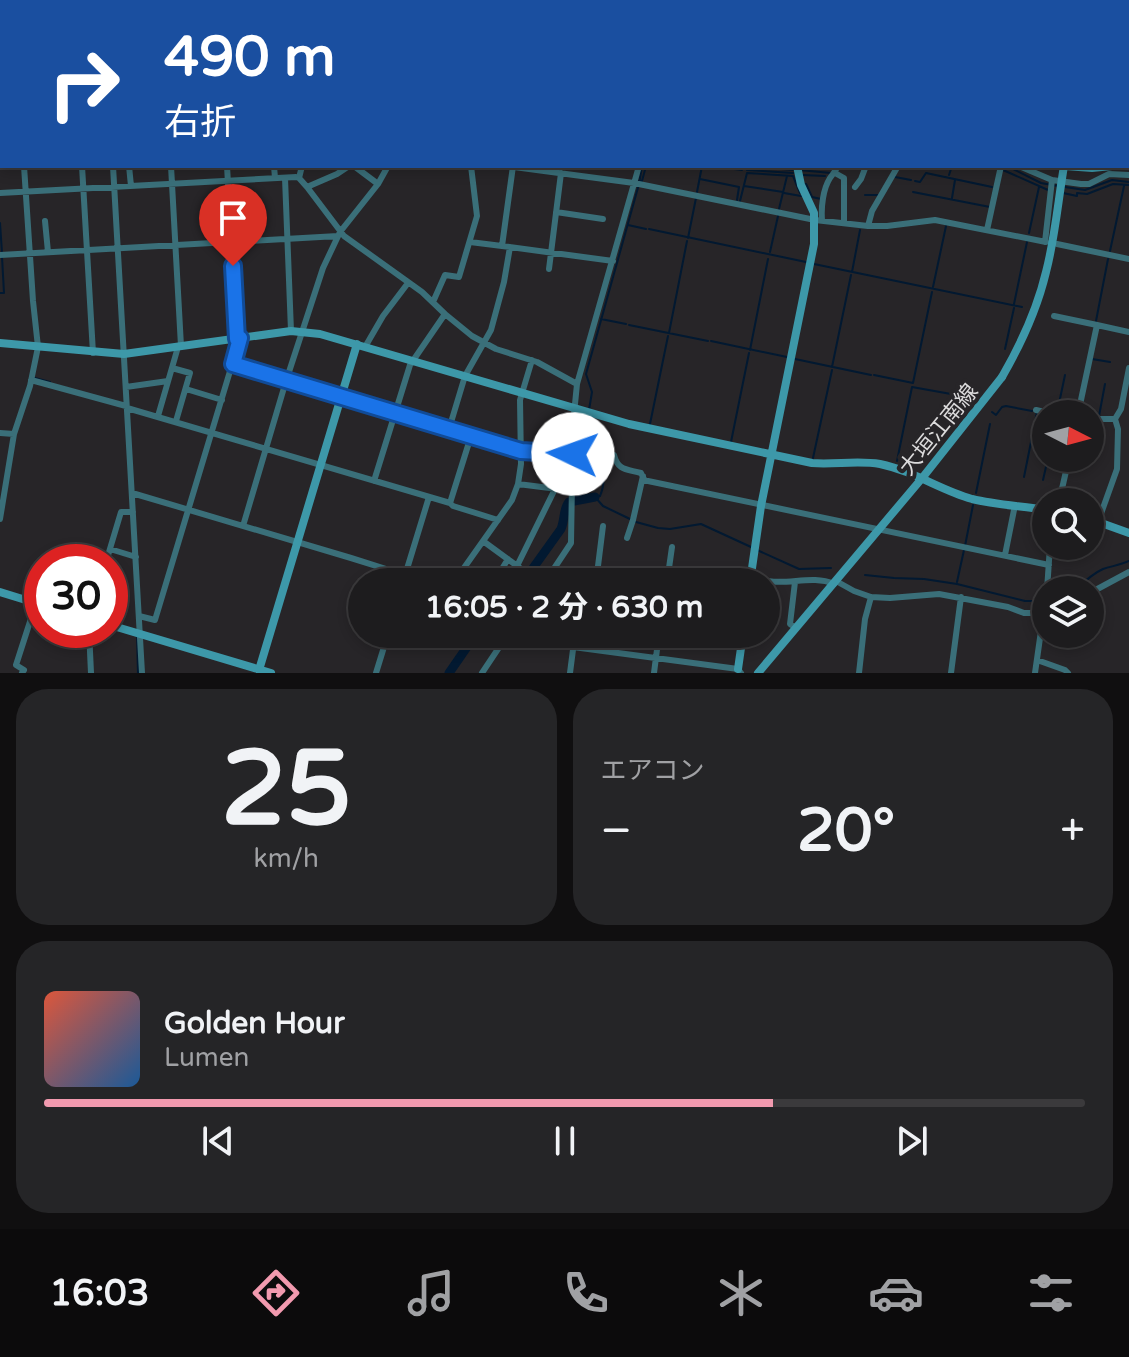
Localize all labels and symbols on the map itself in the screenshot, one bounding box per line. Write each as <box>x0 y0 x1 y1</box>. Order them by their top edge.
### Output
pin <box>199 184 267 266</box>
street label: 大垣江南線 <box>894 379 983 481</box>
north arrow <box>1032 400 1104 472</box>
position arrow <box>531 412 615 496</box>
speed limit sign: 30 <box>24 544 128 648</box>

